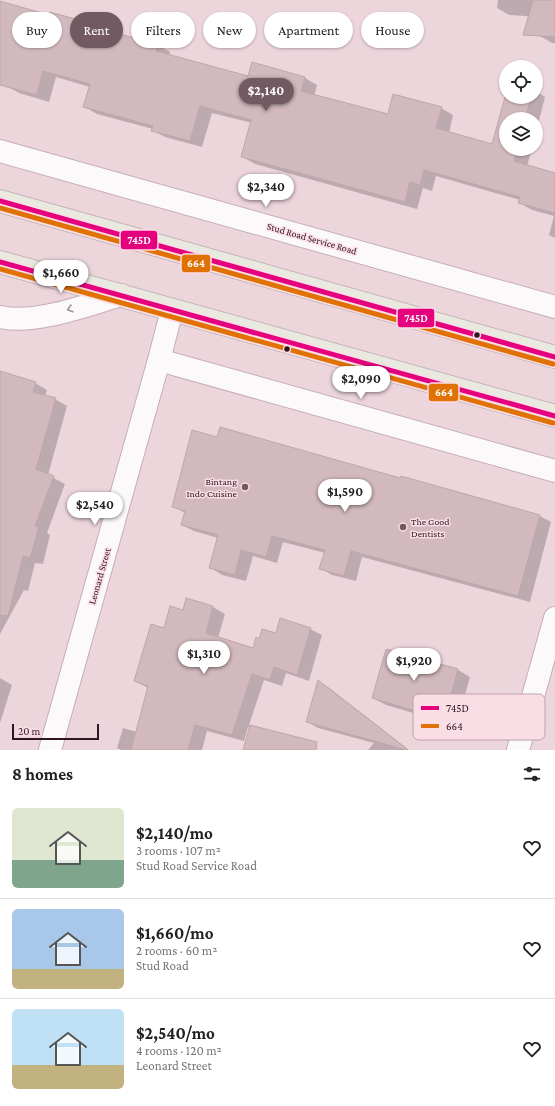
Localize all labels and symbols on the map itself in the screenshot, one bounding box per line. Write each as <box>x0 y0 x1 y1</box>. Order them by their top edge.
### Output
pin: $2,140 <box>233 78 299 112</box>
pin: $2,340 <box>233 174 299 208</box>
street label: Stud Road Service Road <box>266 220 359 257</box>
line badge: 745D <box>120 230 158 250</box>
text: 745D <box>127 234 151 246</box>
line badge: 664 <box>181 254 211 273</box>
text: 664 <box>187 257 205 269</box>
pin: $1,660 <box>28 260 94 294</box>
one-way arrow <box>67 305 73 313</box>
line badge: 745D <box>397 308 435 328</box>
text: 745D <box>404 312 428 324</box>
unlabelled marker <box>472 330 482 340</box>
unlabelled marker <box>282 344 292 354</box>
pin: $2,090 <box>328 366 394 400</box>
line badge: 664 <box>428 383 459 402</box>
text: 664 <box>435 386 453 398</box>
place label: Bintang Indo Cuisine <box>186 476 238 499</box>
pin: $1,590 <box>312 479 378 513</box>
marker: Bintang Indo Cuisine <box>240 482 250 492</box>
pin: $2,540 <box>62 492 128 526</box>
place label: The Good Dentists <box>411 516 450 539</box>
marker: The Good Dentists <box>398 522 408 532</box>
street label: Leonard Street <box>86 546 113 606</box>
pin: $1,310 <box>171 641 237 675</box>
pin: $1,920 <box>381 648 447 682</box>
legend <box>413 694 545 740</box>
text: 745D <box>446 702 469 714</box>
text: 664 <box>446 720 463 732</box>
scale bar <box>12 722 99 741</box>

